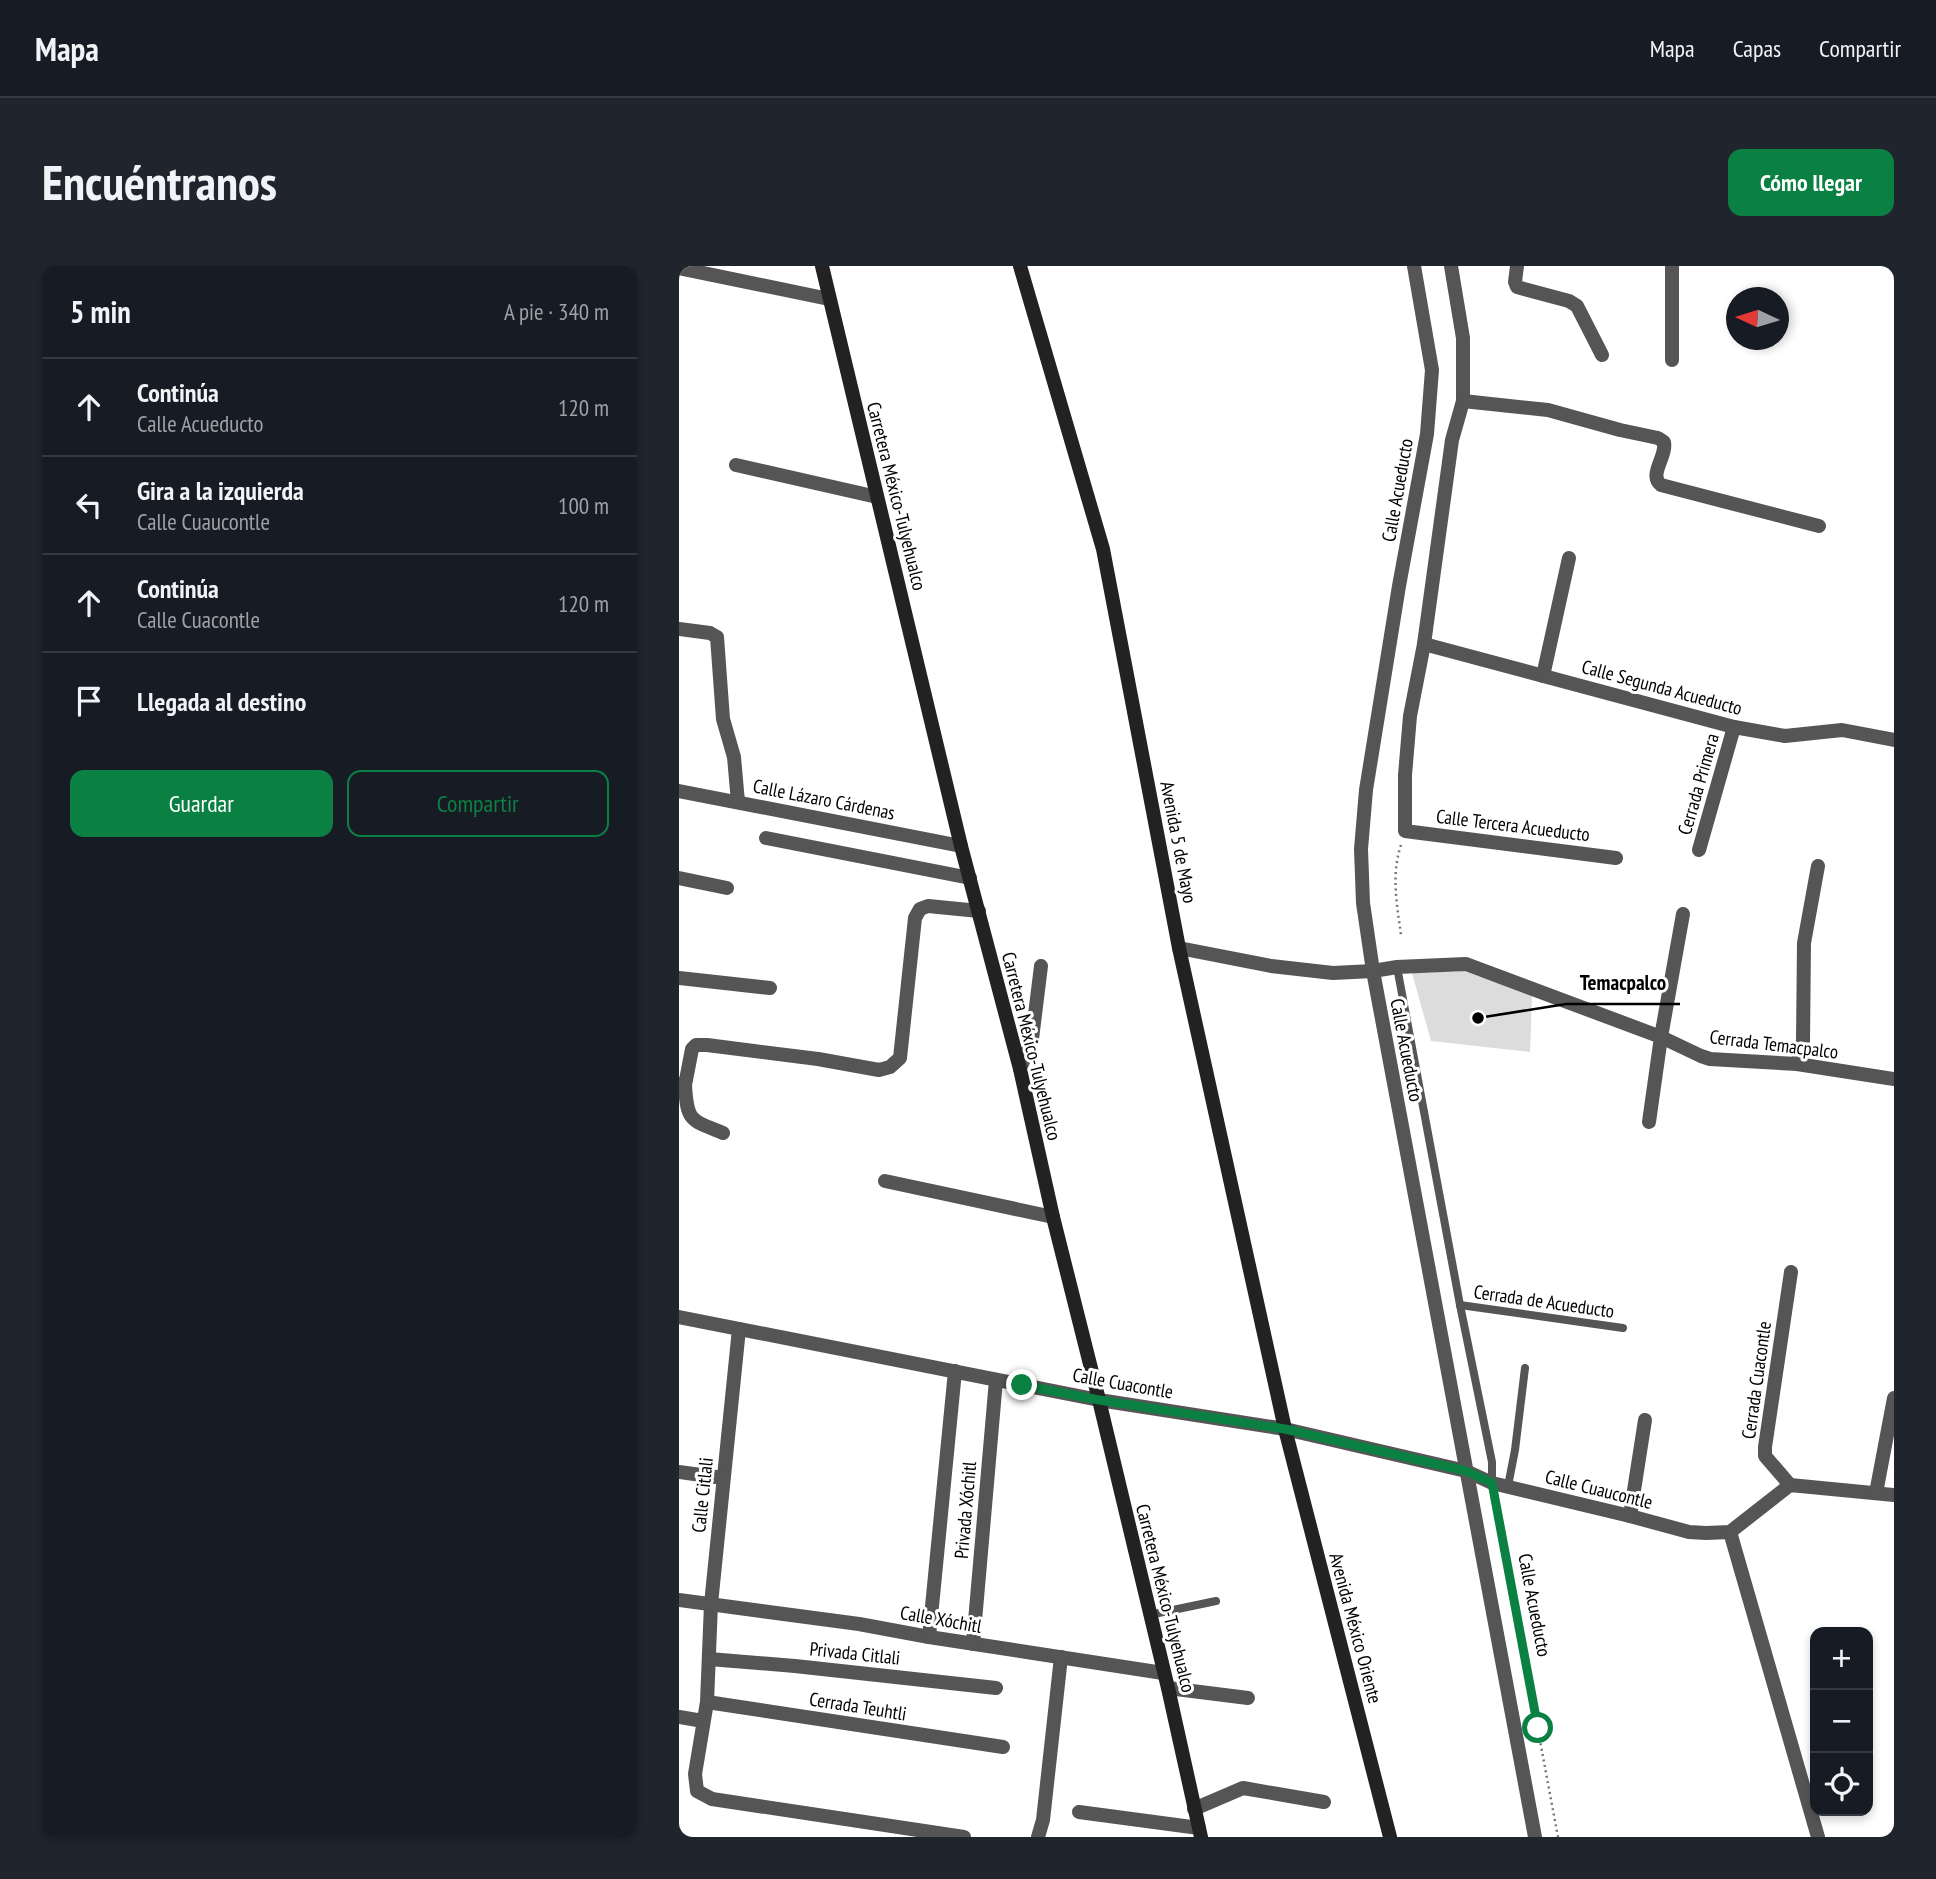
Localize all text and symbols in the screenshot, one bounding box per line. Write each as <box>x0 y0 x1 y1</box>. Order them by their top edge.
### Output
text: Mapa <box>35 27 99 70</box>
text: Mapa <box>1650 33 1695 64</box>
text: Capas <box>1733 33 1781 64</box>
text: Compartir <box>1819 33 1901 64</box>
button: Cómo llegar <box>1728 149 1894 216</box>
text: Encuéntranos <box>42 150 277 214</box>
north arrow <box>1726 287 1789 350</box>
text: 5 min <box>70 292 131 331</box>
text: A pie · 340 m <box>504 297 609 326</box>
text: Continúa <box>137 376 219 409</box>
icon: ahead <box>70 388 108 426</box>
text: 120 m <box>558 393 609 422</box>
street label: Carretera México-Tulyehualco <box>862 399 932 593</box>
text: Calle Acueducto <box>137 409 263 438</box>
street label: Calle Acueducto <box>1376 436 1418 544</box>
text: Gira a la izquierda <box>137 474 304 507</box>
icon: left <box>70 486 108 524</box>
text: 100 m <box>558 491 609 520</box>
text: Calle Cuaucontle <box>137 507 270 536</box>
text: Continúa <box>137 572 219 605</box>
icon: ahead <box>70 584 108 622</box>
text: 120 m <box>558 589 609 618</box>
text: Calle Cuacontle <box>137 605 260 634</box>
street label: Calle Segunda Acueducto <box>1579 654 1745 720</box>
icon: arrive <box>70 682 108 720</box>
text: Llegada al destino <box>137 685 306 718</box>
street label: Cerrada Primera <box>1672 731 1724 837</box>
button: Guardar <box>70 770 333 837</box>
button: Compartir <box>347 770 609 837</box>
street label: Calle Lázaro Cárdenas <box>751 773 897 825</box>
street label: Avenida 5 de Mayo <box>1155 779 1203 905</box>
street label: Calle Tercera Acueducto <box>1435 804 1591 846</box>
street label: Carretera México-Tulyehualco <box>997 949 1067 1143</box>
callout: Temacpalco <box>1566 962 1680 1004</box>
text: Temacpalco <box>1580 969 1666 996</box>
street label: Calle Acueducto <box>1385 996 1429 1104</box>
street label: Cerrada Temacpalco <box>1708 1024 1840 1064</box>
street label: Cerrada de Acueducto <box>1472 1279 1616 1323</box>
street label: Cerrada Cuacontle <box>1736 1319 1776 1440</box>
street label: Calle Cuacontle <box>1071 1362 1175 1404</box>
route end <box>1006 1369 1037 1400</box>
street label: Calle Citlali <box>686 1456 718 1534</box>
street label: Privada Xóchitl <box>949 1460 981 1560</box>
street label: Calle Cuaucontle <box>1543 1464 1655 1514</box>
street label: Carretera México-Tulyehualco <box>1131 1501 1201 1695</box>
street label: Avenida México Oriente <box>1324 1550 1388 1706</box>
street label: Calle Acueducto <box>1513 1551 1557 1659</box>
street label: Calle Xóchitl <box>898 1600 984 1638</box>
map controls <box>1810 1627 1873 1816</box>
button: + <box>1810 1627 1873 1690</box>
street label: Privada Citlali <box>809 1636 901 1670</box>
street label: Cerrada Teuhtli <box>808 1686 908 1726</box>
button: − <box>1810 1690 1873 1753</box>
route start <box>1522 1712 1553 1743</box>
button: locate <box>1810 1753 1873 1816</box>

